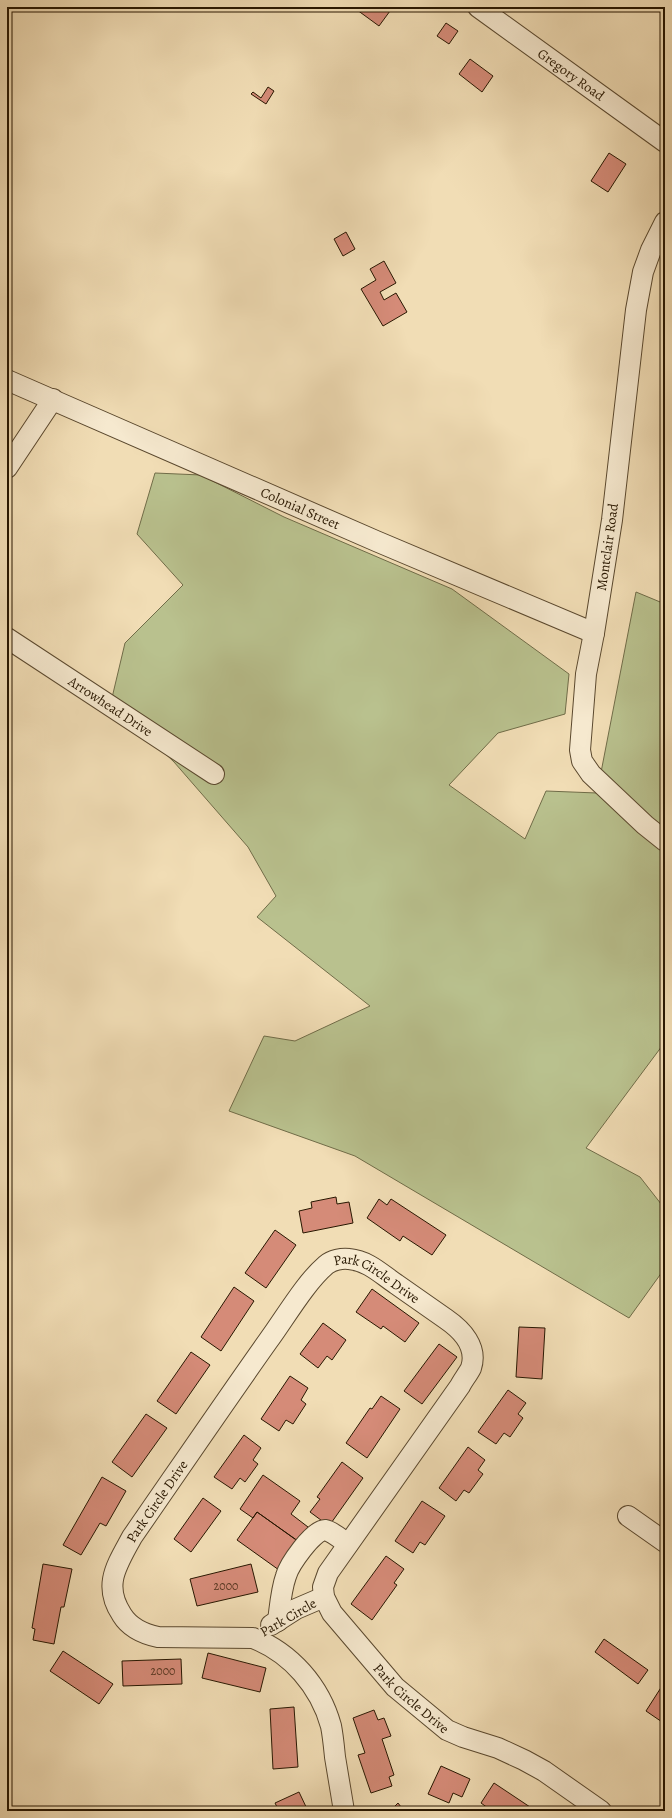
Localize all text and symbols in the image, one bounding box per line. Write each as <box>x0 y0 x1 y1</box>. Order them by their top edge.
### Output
street label: Gregory Road <box>534 44 609 106</box>
street label: Colonial Street <box>257 483 343 534</box>
street label: Montclair Road <box>592 502 623 592</box>
street label: Arrowhead Drive <box>64 671 156 741</box>
street label: Park Circle Drive <box>332 1250 424 1308</box>
street label: Park Circle Drive <box>122 1456 192 1546</box>
house number: 2000 <box>214 1578 238 1594</box>
street label: Park Circle <box>257 1594 320 1641</box>
street label: Park Circle Drive <box>369 1659 453 1738</box>
house number: 2000 <box>151 1663 175 1679</box>

